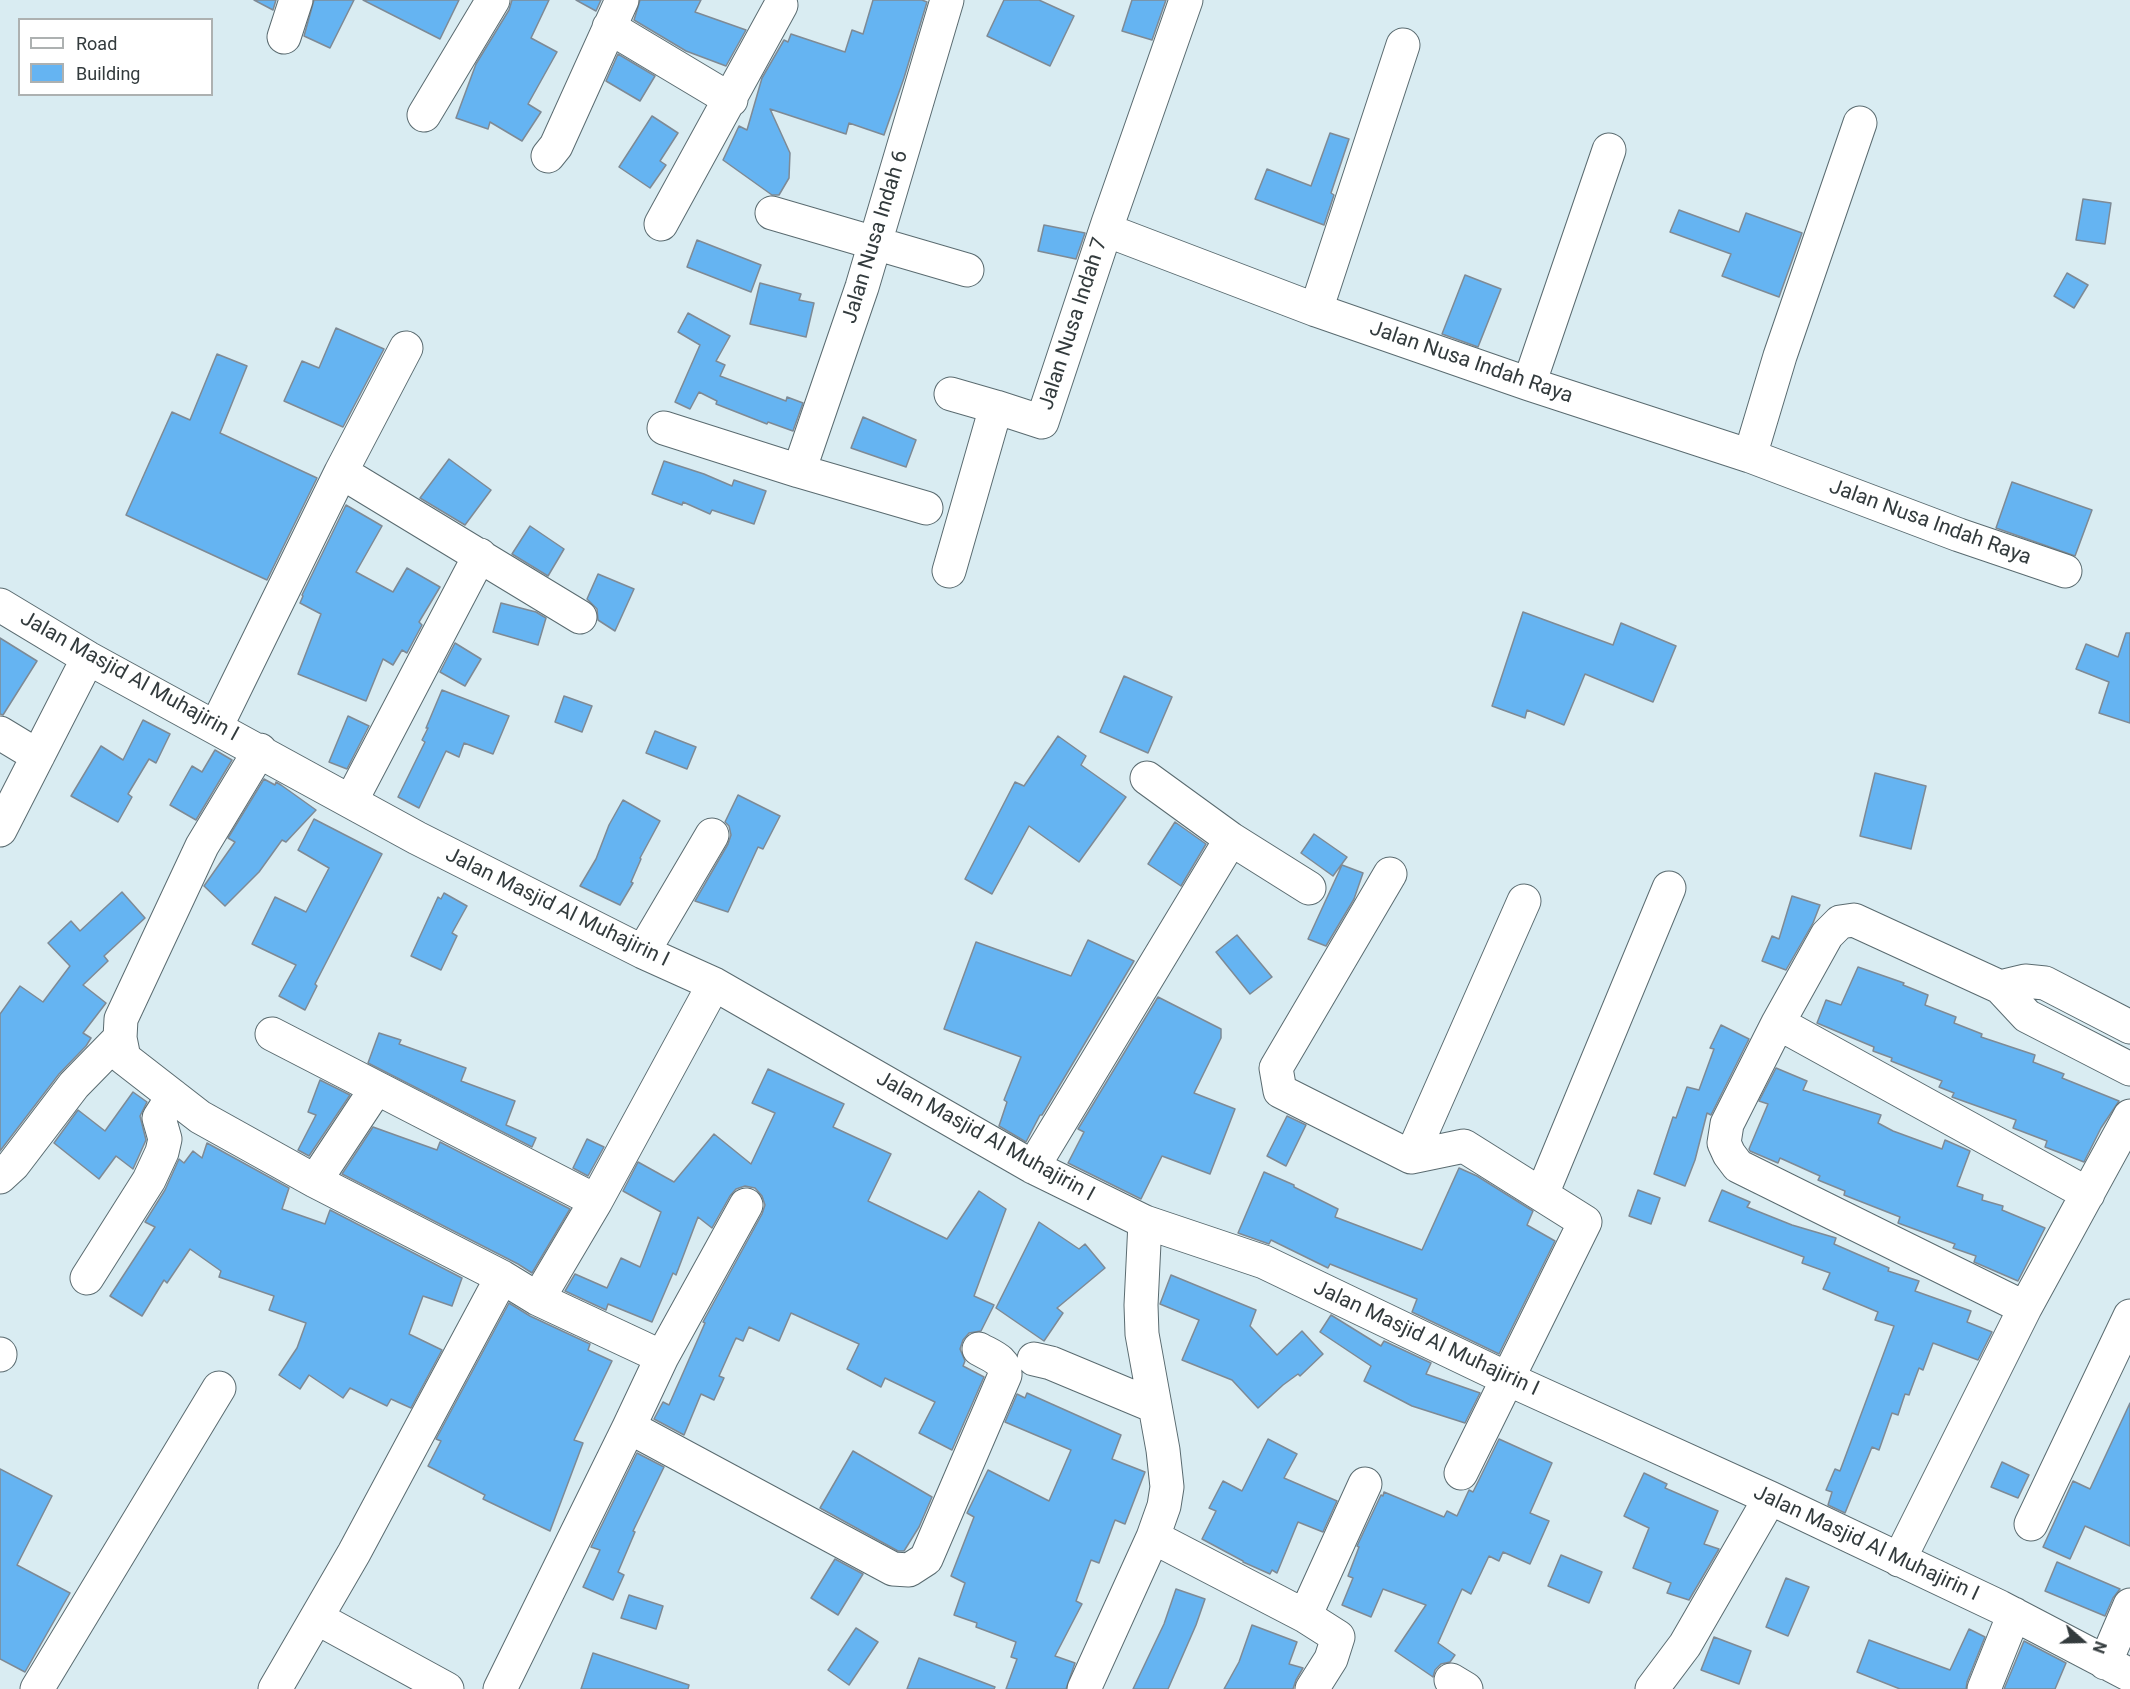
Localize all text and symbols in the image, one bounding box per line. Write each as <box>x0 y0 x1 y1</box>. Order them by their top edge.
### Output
legend <box>18 18 213 96</box>
text: Road <box>76 33 117 54</box>
text: Building <box>76 63 140 84</box>
street label: Jalan Nusa Indah 6 <box>838 147 914 327</box>
street label: Jalan Nusa Indah 7 <box>1034 235 1114 413</box>
street label: Jalan Nusa Indah Raya <box>1366 316 1576 410</box>
street label: Jalan Nusa Indah Raya <box>1826 475 2034 571</box>
street label: Jalan Masjid Al Muhajirin I <box>15 606 243 748</box>
street label: Jalan Masjid Al Muhajirin I <box>441 843 673 973</box>
street label: Jalan Masjid Al Muhajirin I <box>871 1066 1099 1208</box>
street label: Jalan Masjid Al Muhajirin I <box>1309 1276 1543 1402</box>
street label: Jalan Masjid Al Muhajirin I <box>1749 1481 1983 1607</box>
north arrow <box>2052 1611 2112 1671</box>
text: N <box>2089 1639 2110 1656</box>

